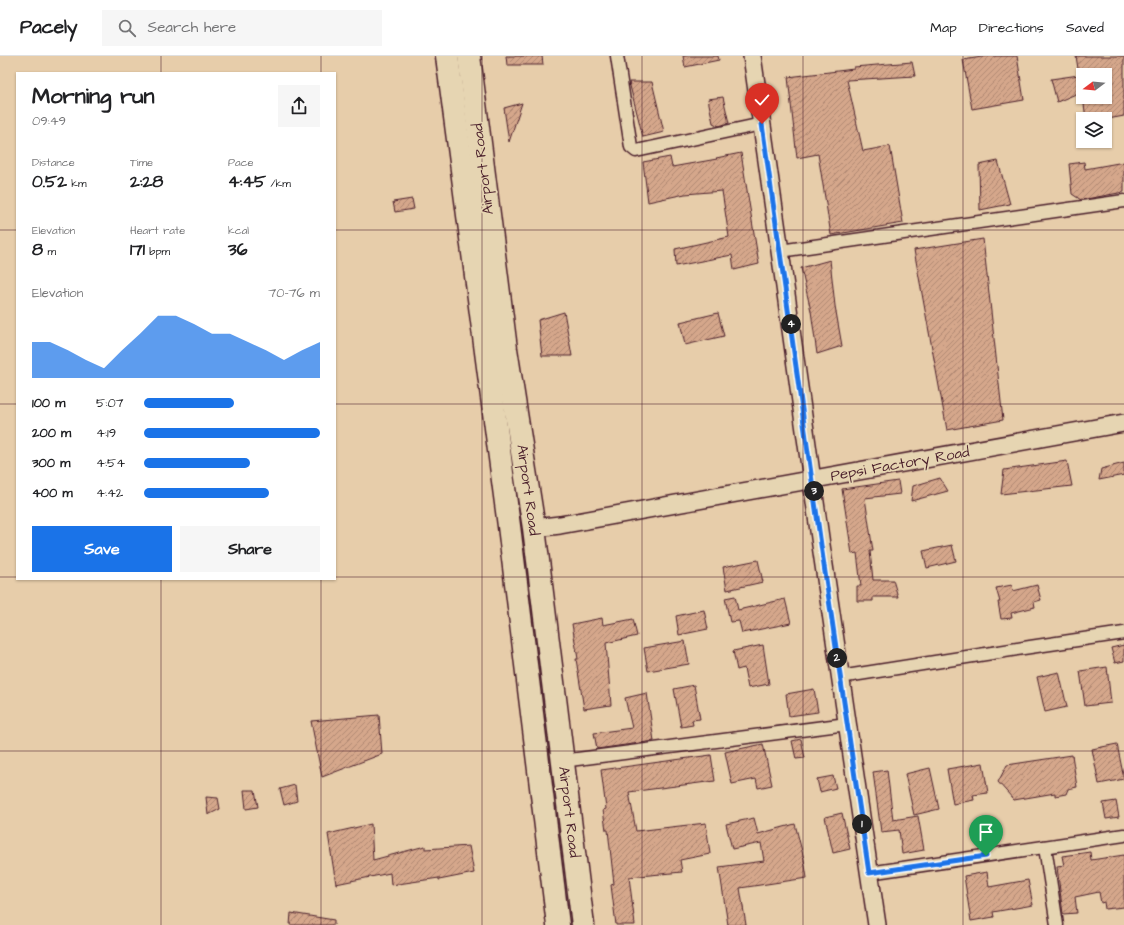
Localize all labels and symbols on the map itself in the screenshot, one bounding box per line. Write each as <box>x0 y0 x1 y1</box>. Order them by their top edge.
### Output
north arrow <box>1076 68 1112 104</box>
pin <box>745 83 779 124</box>
street label: Airport Road <box>467 122 499 216</box>
pin: 4 <box>781 314 801 334</box>
street label: Pepsi Factory Road <box>829 441 972 488</box>
street label: Airport Road <box>511 443 545 537</box>
pin: 3 <box>804 481 824 501</box>
pin: 2 <box>827 648 847 668</box>
street label: Airport Road <box>553 765 585 859</box>
pin: 1 <box>852 814 872 834</box>
pin <box>969 815 1003 856</box>

